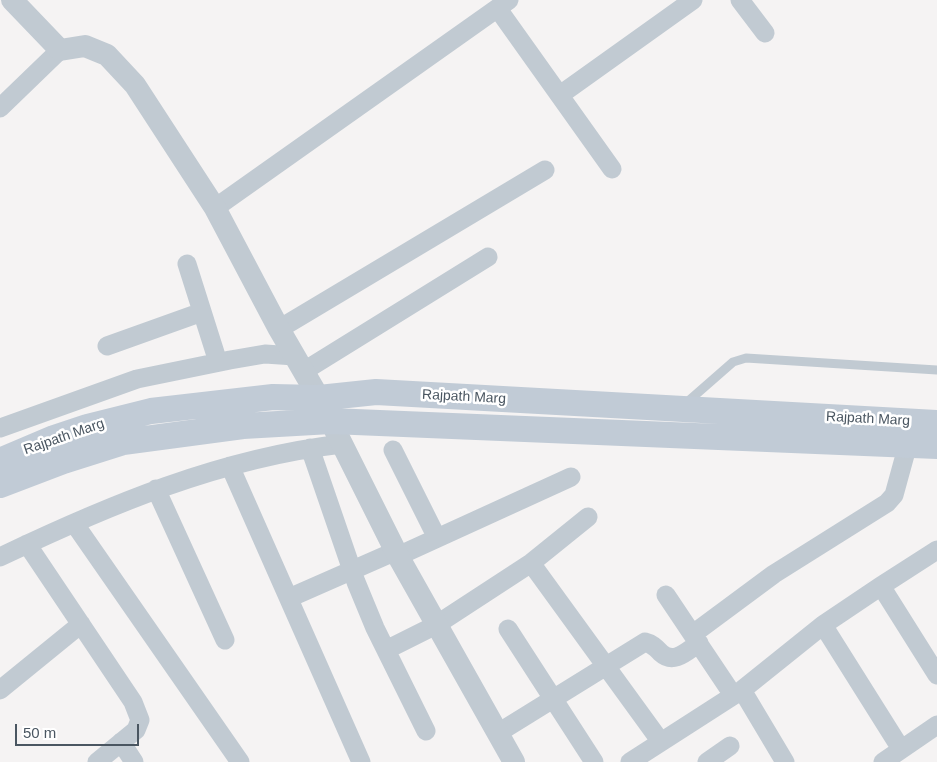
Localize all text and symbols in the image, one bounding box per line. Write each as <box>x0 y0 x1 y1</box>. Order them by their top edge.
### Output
street label: Rajpath Marg <box>422 386 506 408</box>
street label: Rajpath Marg <box>826 408 910 430</box>
street label: Rajpath Marg <box>22 415 106 459</box>
scale bar <box>18 714 141 746</box>
text: 50 m <box>23 724 56 741</box>

